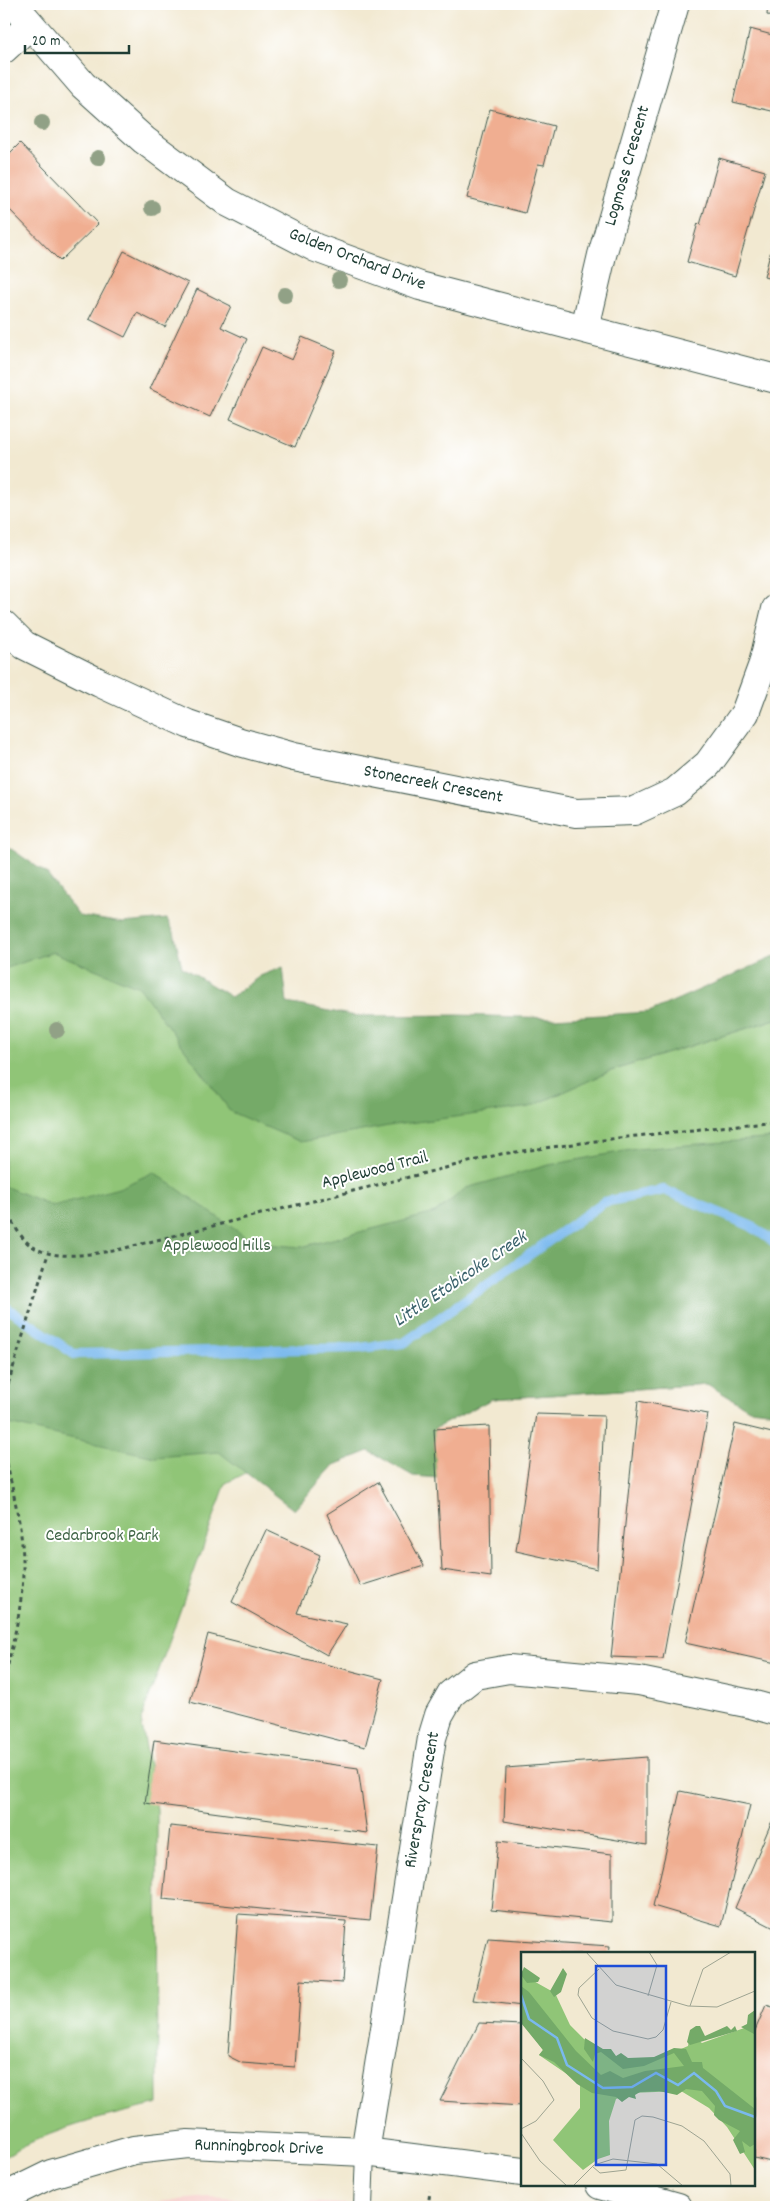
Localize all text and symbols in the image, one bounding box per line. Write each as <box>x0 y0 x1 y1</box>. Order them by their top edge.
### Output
scale bar <box>25 22 129 54</box>
text: 20 m <box>32 31 60 53</box>
street label: Logmoss Crescent <box>599 103 657 229</box>
street label: Golden Orchard Drive <box>285 222 429 298</box>
street label: Stonecreek Crescent <box>361 759 505 811</box>
street label: Applewood Trail <box>319 1146 431 1196</box>
water label: Little Etobicoke Creek <box>389 1224 535 1335</box>
park label: Applewood Hills <box>163 1234 271 1259</box>
park label: Cedarbrook Park <box>45 1524 159 1549</box>
street label: Riverspray Crescent <box>399 1730 447 1870</box>
inset map <box>521 1952 755 2186</box>
street label: Runningbrook Drive <box>194 2133 324 2163</box>

